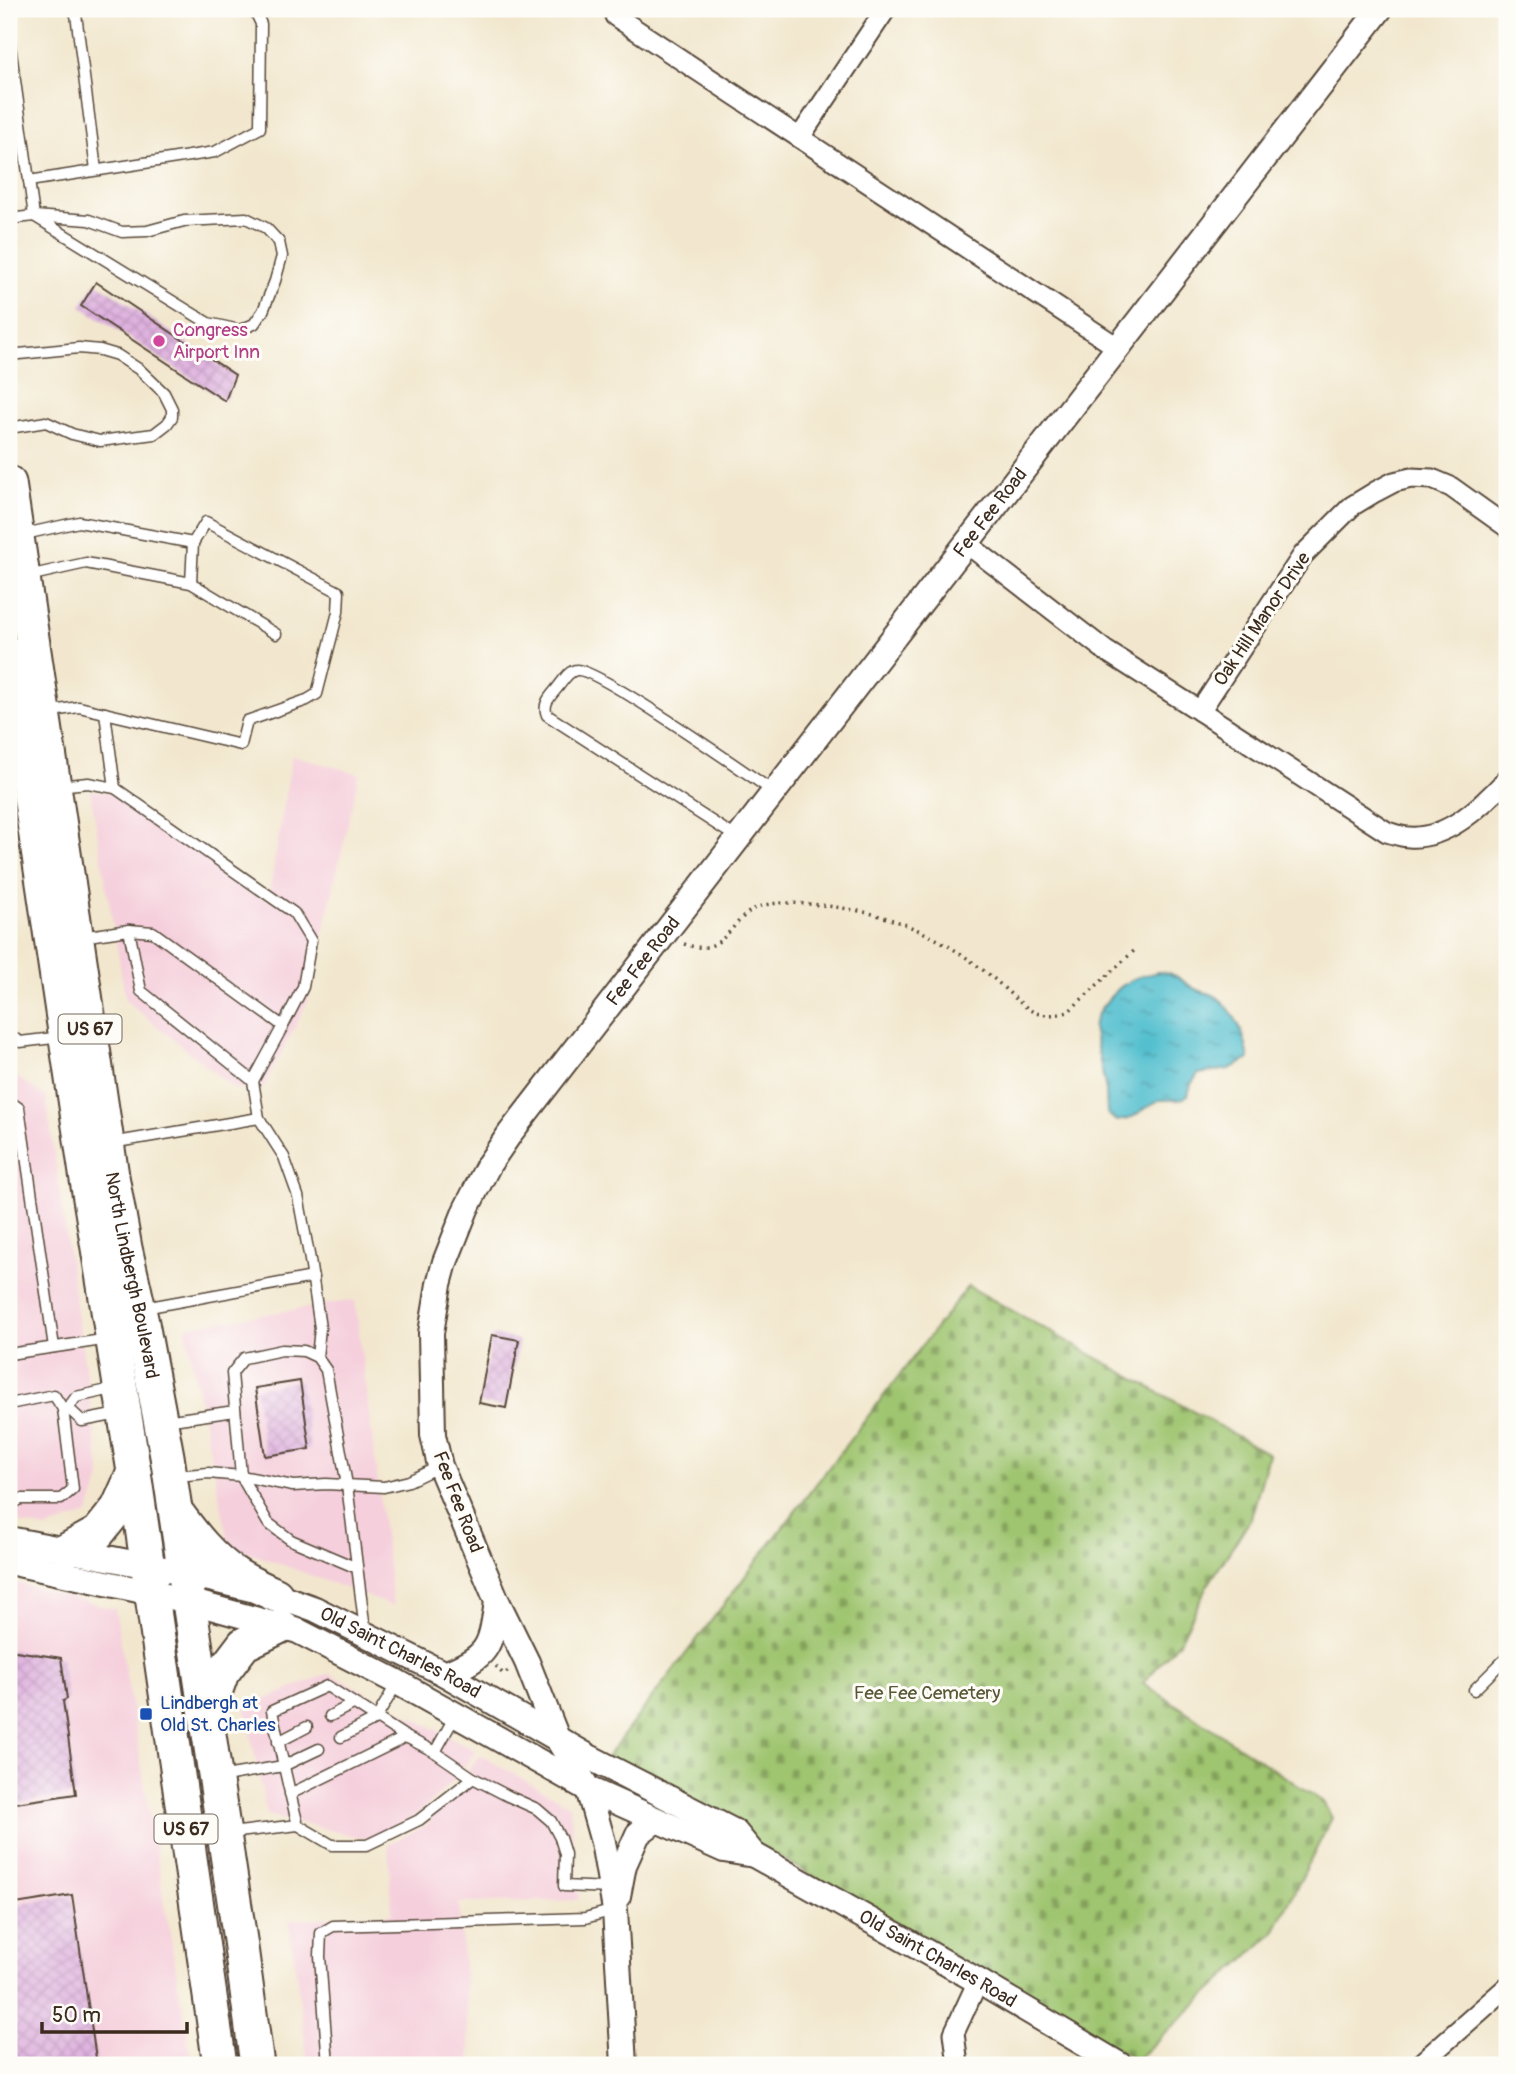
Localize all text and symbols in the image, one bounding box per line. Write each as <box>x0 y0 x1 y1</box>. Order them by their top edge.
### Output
place label: Congress Airport Inn <box>173 318 260 364</box>
marker: Congress Airport Inn <box>151 333 167 349</box>
street label: Fee Fee Road <box>948 463 1032 562</box>
street label: Oak Hill Manor Drive <box>1208 547 1316 690</box>
street label: Fee Fee Road <box>601 912 685 1011</box>
road number: US 67 <box>58 1014 122 1044</box>
street label: North Lindbergh Boulevard <box>100 1170 164 1381</box>
street label: Fee Fee Road <box>428 1448 488 1556</box>
street label: Old Saint Charles Road <box>316 1601 485 1704</box>
park label: Fee Fee Cemetery <box>854 1681 1000 1705</box>
place label: Lindbergh at Old St. Charles <box>160 1691 276 1737</box>
marker: Lindbergh at Old St. Charles <box>138 1706 154 1722</box>
road number: US 67 <box>154 1814 218 1843</box>
street label: Old Saint Charles Road <box>855 1904 1021 2013</box>
scale bar <box>42 1990 187 2034</box>
text: 50 m <box>52 2002 101 2029</box>

